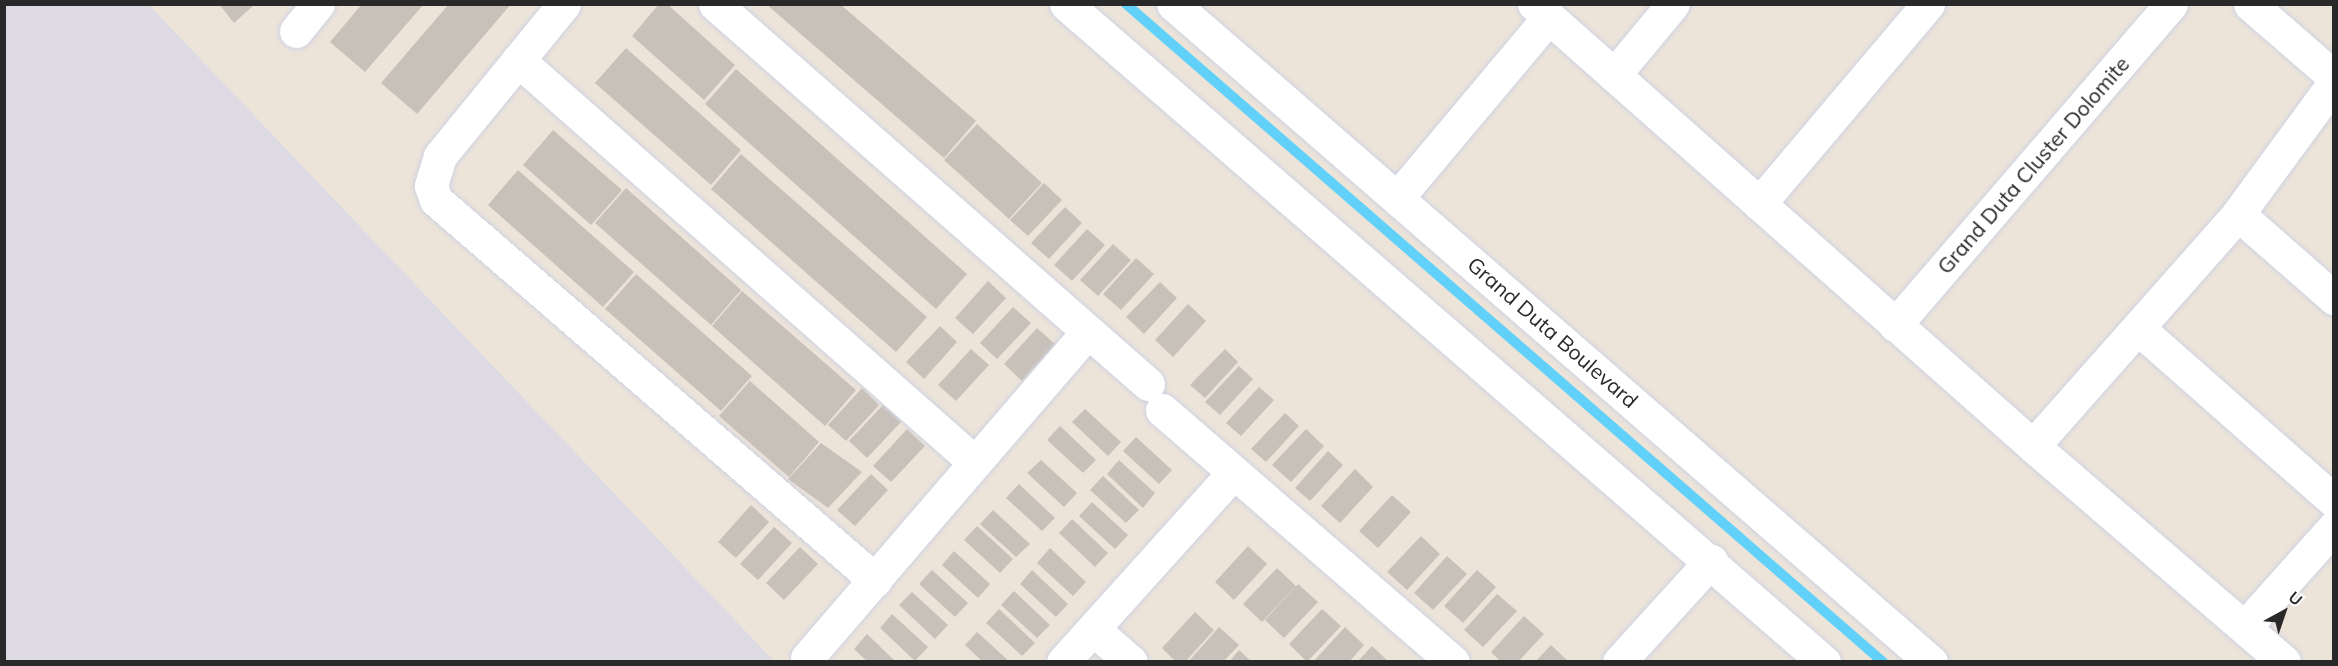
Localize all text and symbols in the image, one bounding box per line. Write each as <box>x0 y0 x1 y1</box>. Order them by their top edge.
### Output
street label: Grand Duta Cluster Dolomite <box>1932 51 2134 279</box>
street label: Grand Duta Boulevard <box>1463 251 1643 413</box>
north arrow <box>2254 582 2314 642</box>
text: U <box>2285 587 2307 610</box>

